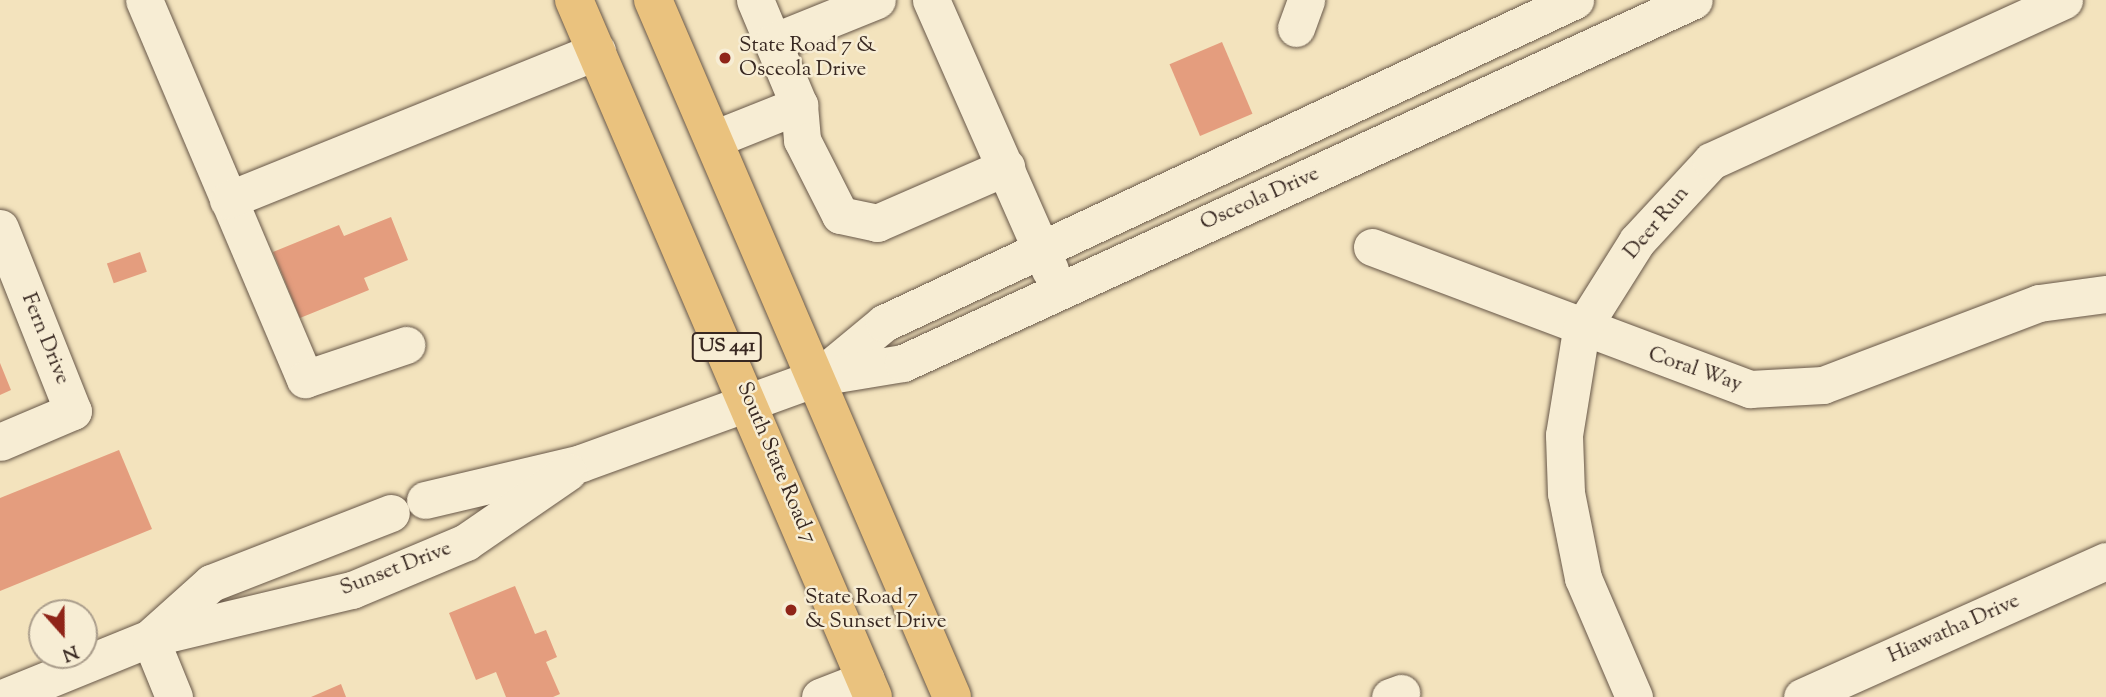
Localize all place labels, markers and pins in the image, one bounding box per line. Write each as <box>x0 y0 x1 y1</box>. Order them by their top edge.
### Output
place label: State Road 7 & Osceola Drive <box>739 33 876 83</box>
marker: State Road 7 & Osceola Drive <box>717 50 733 66</box>
place label: State Road 7 & Sunset Drive <box>805 585 946 635</box>
marker: State Road 7 & Sunset Drive <box>783 602 799 618</box>

